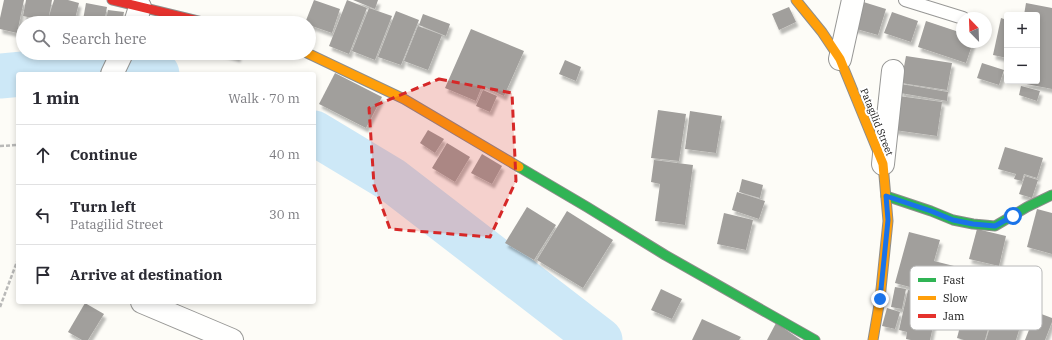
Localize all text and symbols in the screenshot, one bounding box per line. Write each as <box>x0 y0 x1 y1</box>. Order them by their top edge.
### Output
north arrow <box>956 12 992 48</box>
map controls <box>1004 12 1040 84</box>
button: + <box>1004 12 1040 48</box>
search box <box>16 16 316 60</box>
icon: search <box>30 27 52 49</box>
text: Search here <box>62 29 147 48</box>
button: − <box>1004 48 1040 84</box>
street label: Patagilid Street <box>858 86 897 158</box>
text: 1 min <box>32 87 80 109</box>
text: Walk · 70 m <box>228 90 300 107</box>
icon: ahead <box>32 144 54 166</box>
text: Continue <box>70 145 137 164</box>
text: 40 m <box>269 146 300 163</box>
text: Turn left <box>70 197 136 216</box>
icon: left <box>32 204 54 226</box>
text: 30 m <box>269 206 300 223</box>
route start <box>1004 207 1022 225</box>
text: Patagilid Street <box>70 216 163 233</box>
icon: arrive <box>32 264 54 286</box>
text: Arrive at destination <box>70 265 222 284</box>
legend <box>910 266 1042 330</box>
text: Fast <box>943 273 965 287</box>
route end <box>871 290 889 308</box>
text: Slow <box>943 291 968 305</box>
text: Jam <box>943 309 965 323</box>

